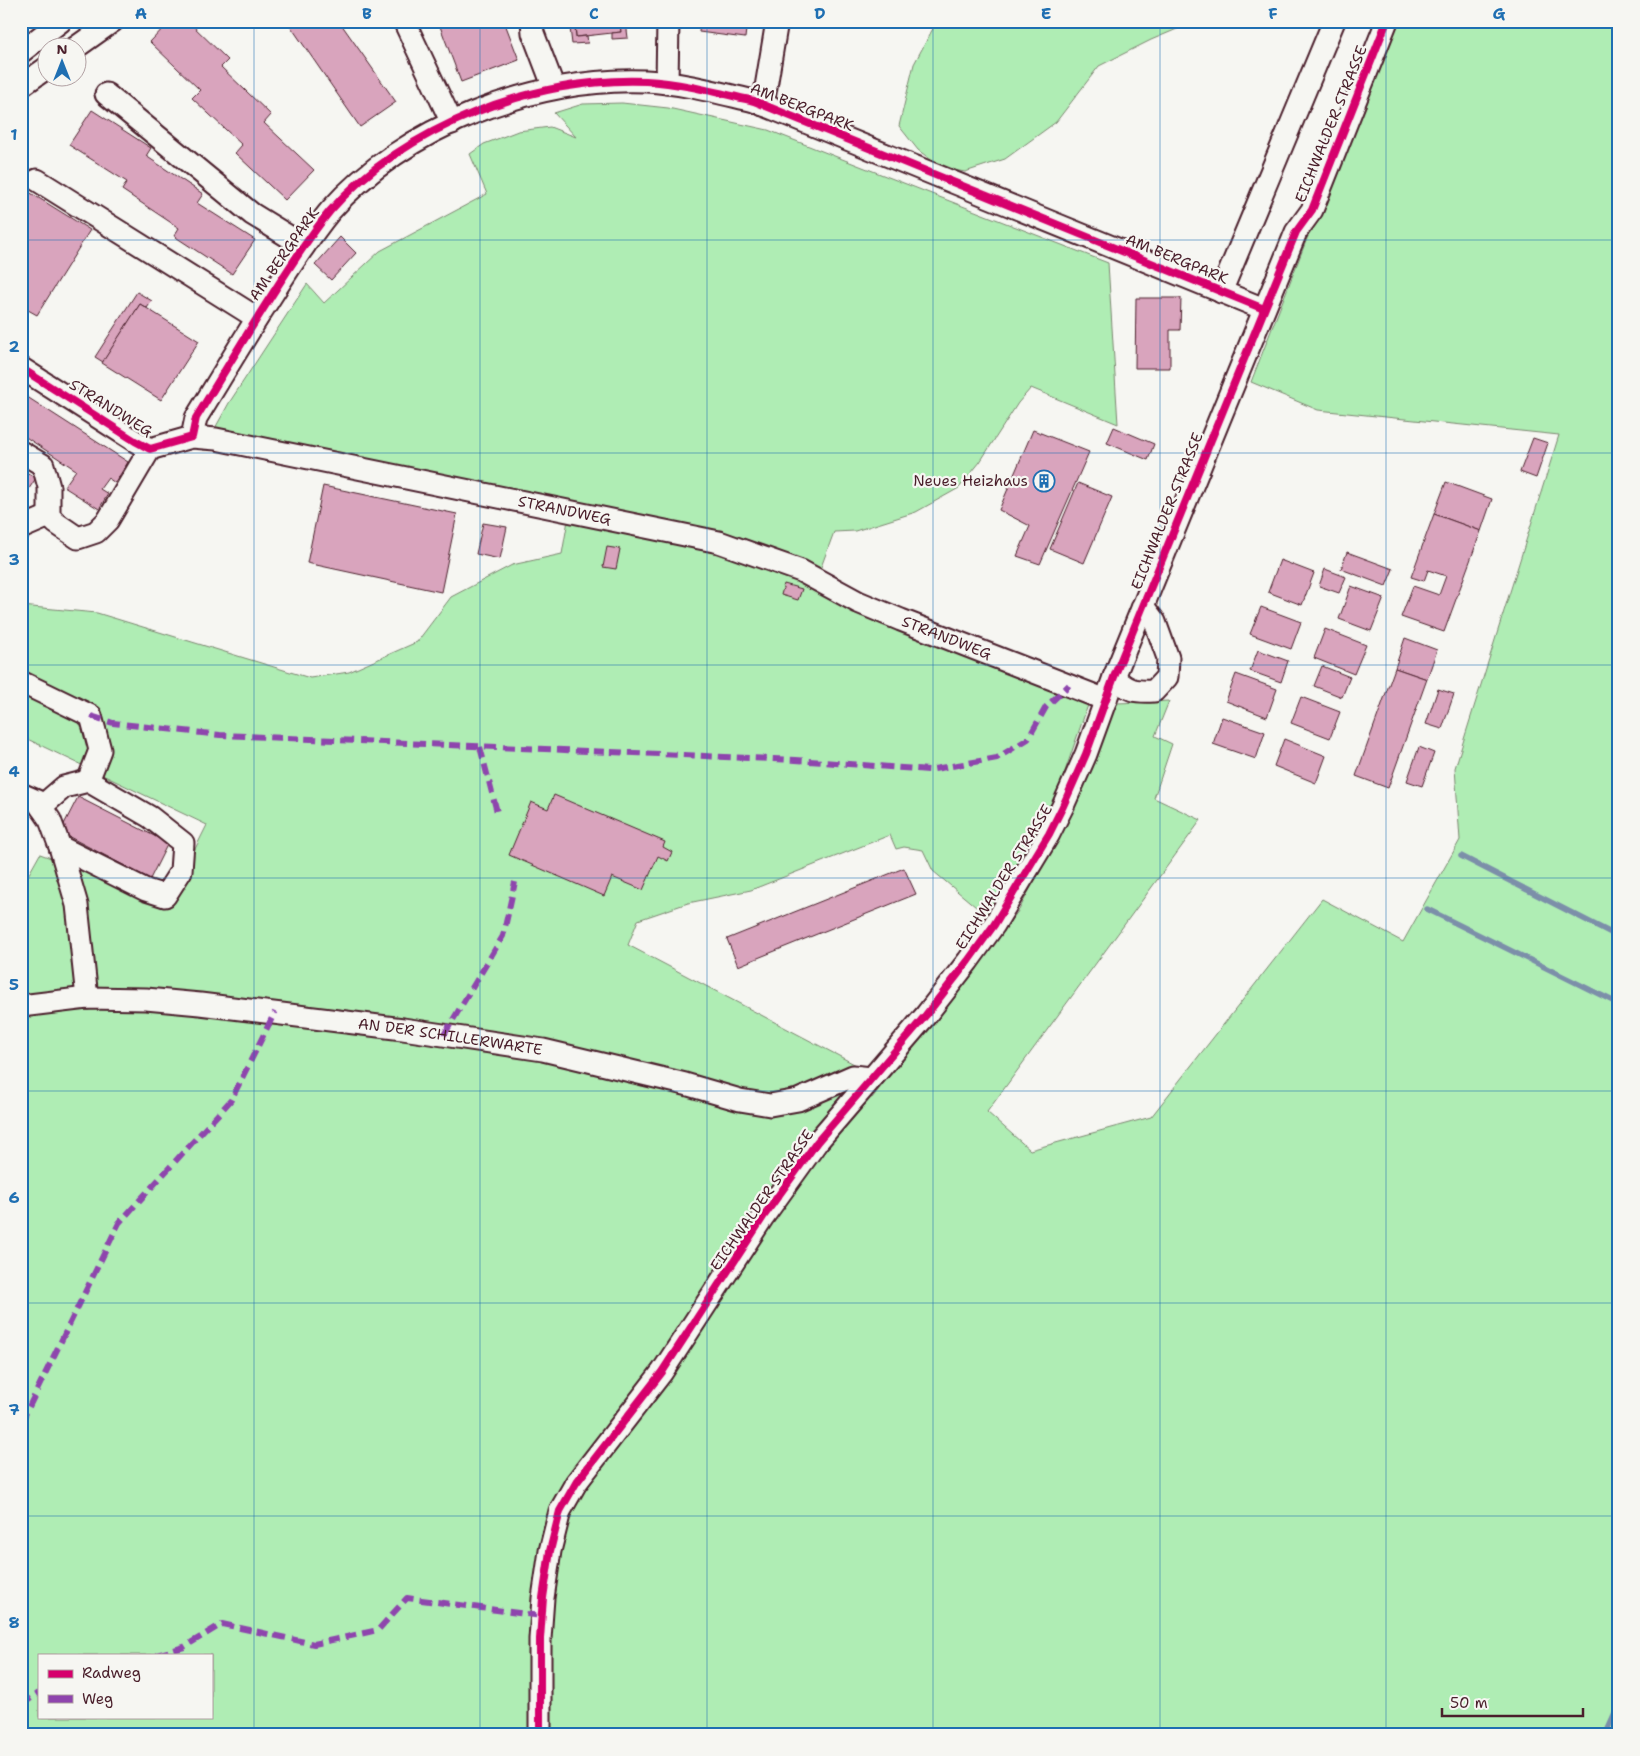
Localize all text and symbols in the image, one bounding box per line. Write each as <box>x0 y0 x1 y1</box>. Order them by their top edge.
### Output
text: A <box>135 3 147 24</box>
text: B <box>362 3 372 24</box>
text: C <box>589 3 599 24</box>
text: D <box>814 3 826 24</box>
text: E <box>1041 3 1051 24</box>
text: F <box>1268 3 1278 24</box>
text: G <box>1493 3 1506 24</box>
north arrow <box>38 38 88 88</box>
text: N <box>56 40 68 58</box>
street label: EICHWALDER STRASSE <box>1290 42 1372 206</box>
street label: AM BERGPARK <box>747 78 857 136</box>
text: 1 <box>10 124 18 145</box>
street label: AM BERGPARK <box>244 203 324 305</box>
street label: AM BERGPARK <box>1123 229 1232 289</box>
text: 2 <box>8 336 20 357</box>
street label: STRANDWEG <box>66 374 156 442</box>
street label: EICHWALDER STRASSE <box>1126 429 1208 593</box>
building icon: Neues Heizhaus <box>1032 469 1056 493</box>
place label: Neues Heizhaus <box>913 471 1028 491</box>
street label: STRANDWEG <box>516 491 613 530</box>
text: 3 <box>8 549 20 570</box>
street label: STRANDWEG <box>899 611 994 664</box>
text: 4 <box>8 761 20 782</box>
street label: EICHWALDER STRASSE <box>951 800 1057 954</box>
text: 5 <box>9 974 19 995</box>
street label: AN DER SCHILLERWARTE <box>357 1014 544 1060</box>
street label: EICHWALDER STRASSE <box>706 1125 818 1275</box>
text: 6 <box>8 1187 20 1208</box>
text: 7 <box>8 1399 20 1420</box>
text: 8 <box>8 1612 20 1633</box>
legend <box>38 1654 212 1718</box>
text: Radweg <box>82 1663 141 1683</box>
scale bar <box>1442 1686 1584 1718</box>
text: Weg <box>82 1689 113 1709</box>
text: 50 m <box>1450 1693 1488 1713</box>

